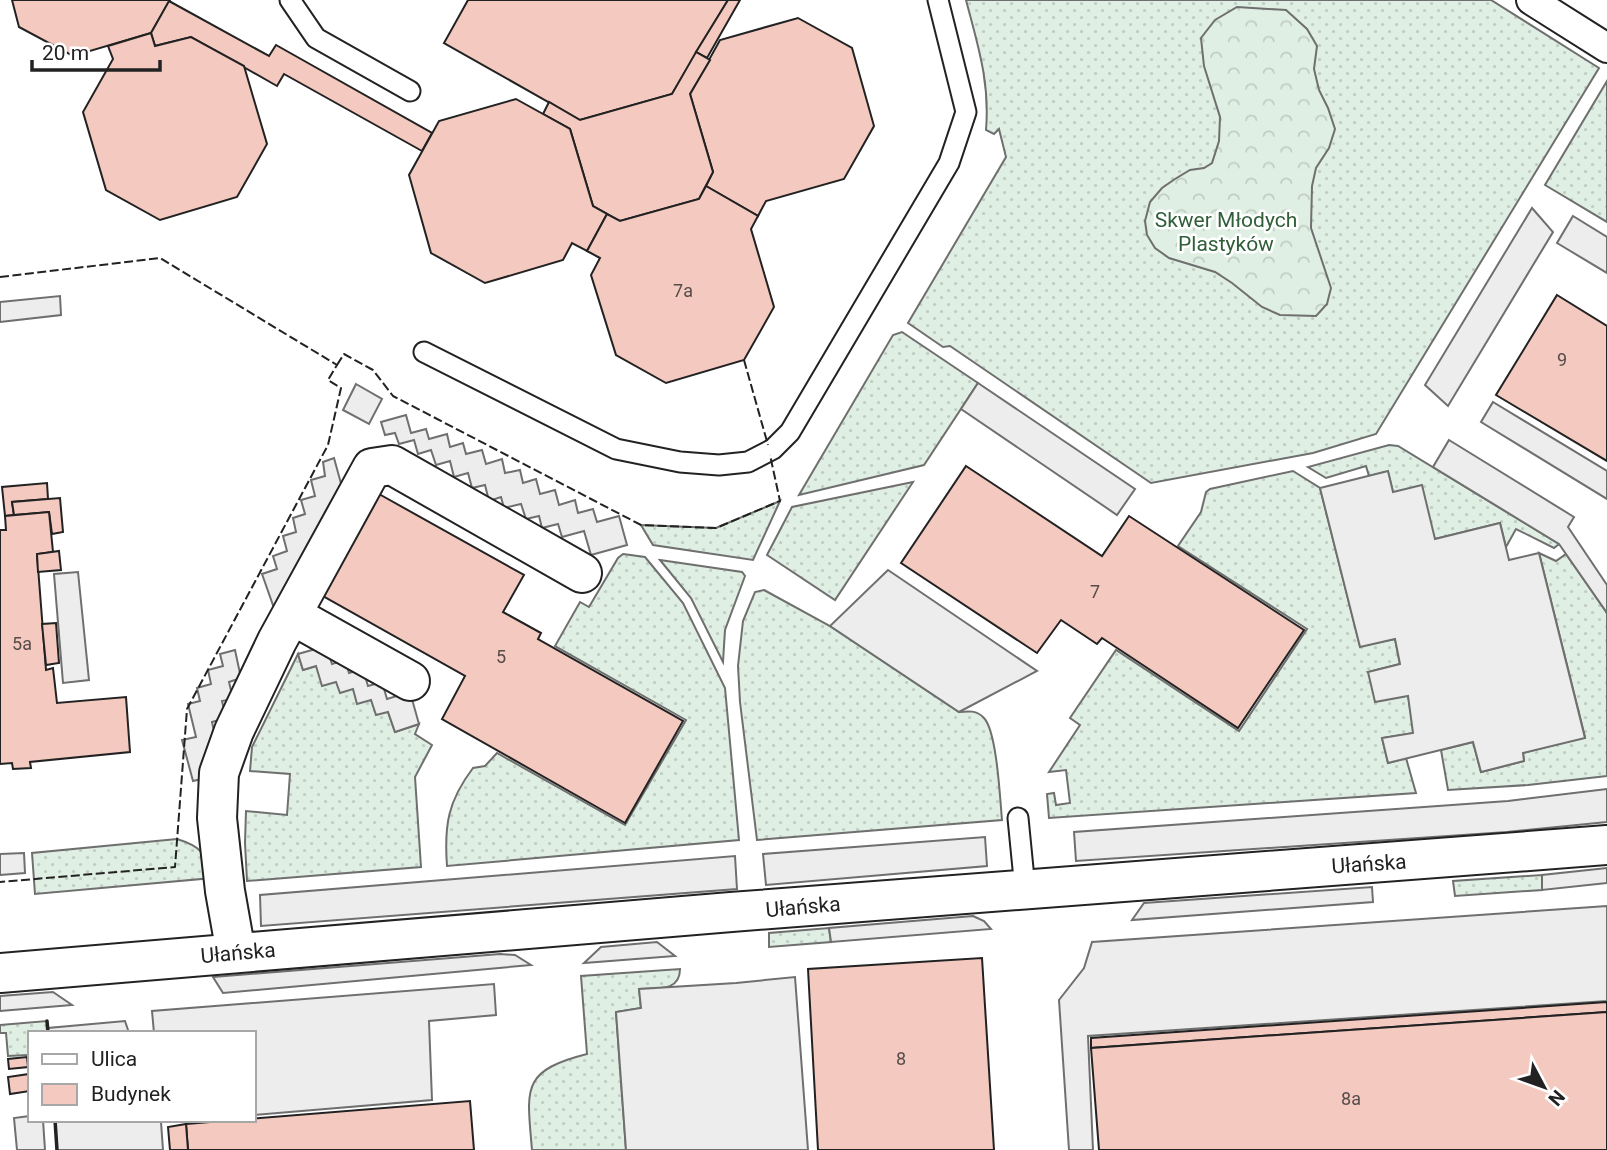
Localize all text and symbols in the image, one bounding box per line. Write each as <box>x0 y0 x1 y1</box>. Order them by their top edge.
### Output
scale bar <box>32 28 159 72</box>
text: 20 m <box>42 41 89 65</box>
park label: Skwer Młodych Plastyków <box>1155 208 1297 256</box>
house number: 7a <box>673 280 693 301</box>
house number: 9 <box>1557 349 1567 370</box>
house number: 7 <box>1090 581 1100 602</box>
house number: 5a <box>12 633 32 654</box>
house number: 5 <box>496 646 506 667</box>
street label: Ułańska <box>1331 849 1407 879</box>
street label: Ułańska <box>764 892 842 922</box>
street label: Ułańska <box>199 938 277 968</box>
legend <box>28 1031 256 1122</box>
text: Ulica <box>91 1047 137 1071</box>
house number: 8 <box>896 1048 906 1069</box>
north arrow <box>1509 1052 1579 1122</box>
text: Budynek <box>91 1082 171 1106</box>
text: N <box>1543 1085 1570 1110</box>
house number: 8a <box>1341 1088 1361 1109</box>

